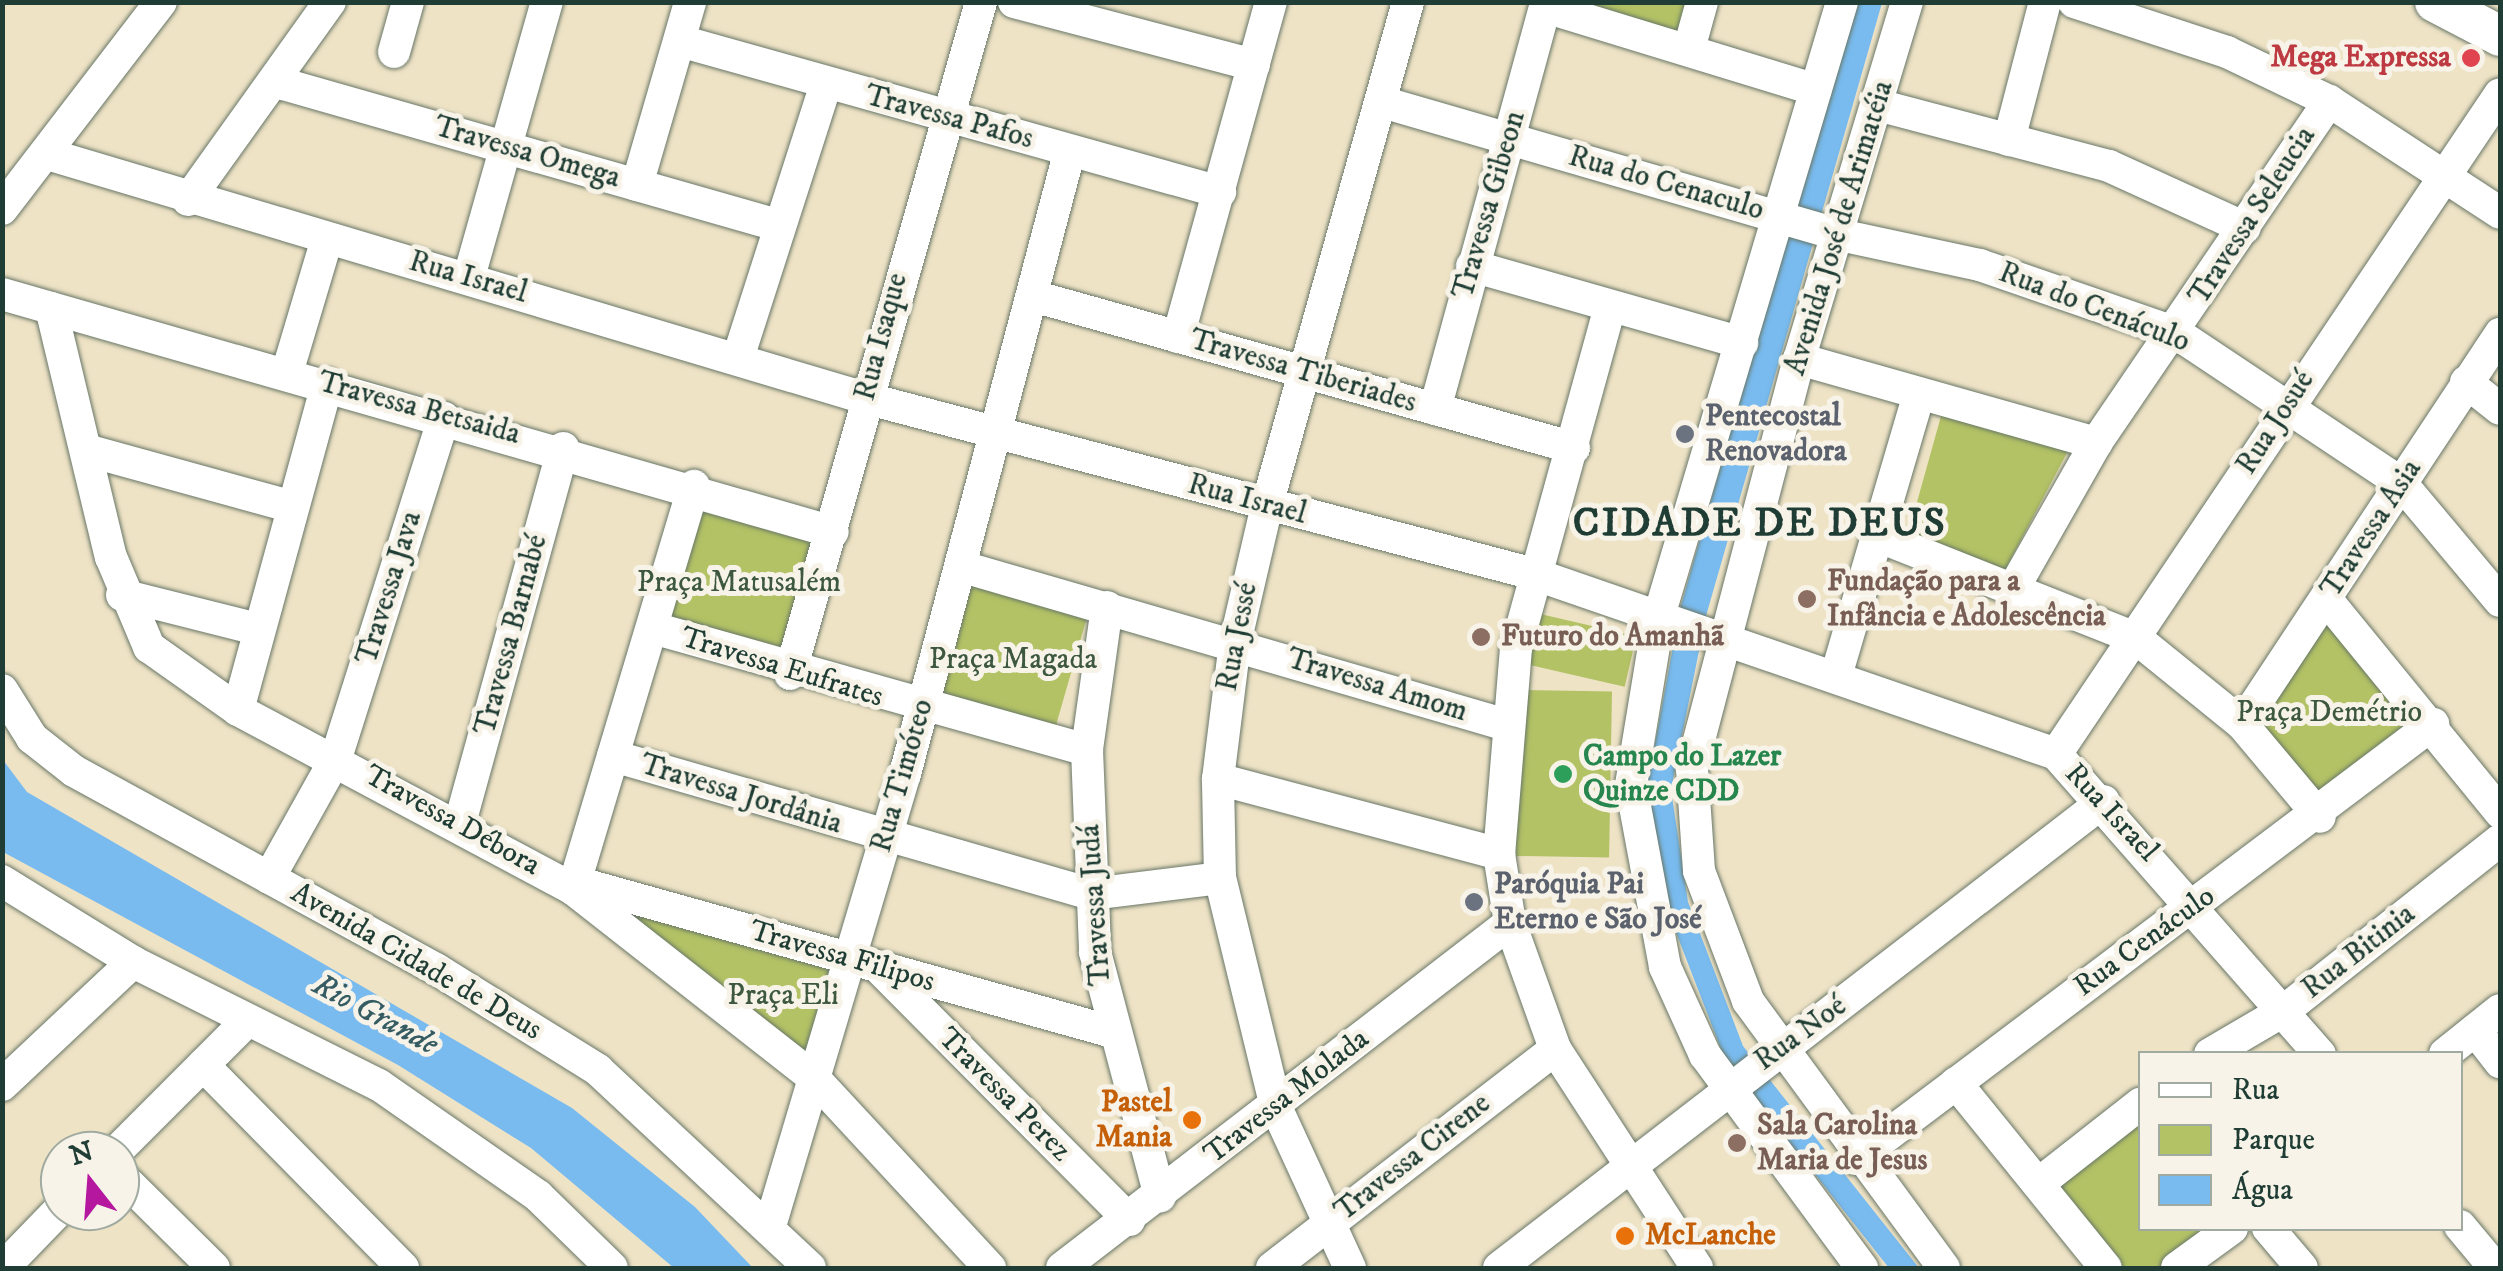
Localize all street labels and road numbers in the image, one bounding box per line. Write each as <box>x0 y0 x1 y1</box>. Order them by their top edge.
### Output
street label: Avenida José de Arimatéia <box>1778 76 1902 380</box>
street label: Travessa Pafos <box>861 78 1037 158</box>
street label: Travessa Gibeon <box>1446 107 1534 303</box>
street label: Travessa Omega <box>430 109 624 197</box>
street label: Travessa Seleucia <box>2182 120 2324 312</box>
street label: Rua do Cenaculo <box>1564 139 1768 229</box>
street label: Rua Israel <box>405 244 531 312</box>
street label: Rua do Cenáculo <box>1994 255 2194 361</box>
street label: Rua Isaque <box>848 269 916 405</box>
street label: Travessa Tiberiades <box>1186 322 1420 422</box>
street label: Rua Josué <box>2229 364 2323 482</box>
street label: Travessa Betsaida <box>314 365 524 453</box>
street label: Travessa Asia <box>2314 453 2430 605</box>
street label: Rua Israel <box>1184 467 1310 533</box>
street label: Travessa Java <box>350 507 430 669</box>
street label: Travessa Barnabé <box>468 531 556 739</box>
street label: Rua Jessé <box>1210 580 1266 694</box>
street label: Travessa Eufrates <box>677 620 887 716</box>
street label: Travessa Amom <box>1282 641 1472 731</box>
street label: Rua Timóteo <box>864 695 942 857</box>
street label: Travessa Jordânia <box>636 747 846 843</box>
street label: Rua Israel <box>2056 756 2166 870</box>
street label: Travessa Débora <box>358 758 546 884</box>
street label: Travessa Judá <box>1072 823 1120 987</box>
street label: Avenida Cidade de Deus <box>284 875 548 1049</box>
street label: Rua Cenáculo <box>2068 879 2222 1005</box>
street label: Rua Bitinia <box>2295 897 2423 1007</box>
street label: Travessa Filipos <box>745 913 939 1001</box>
street label: Rua Noé <box>1748 989 1854 1079</box>
street label: Travessa Perez <box>930 1021 1078 1169</box>
street label: Travessa Molada <box>1197 1022 1377 1172</box>
street label: Travessa Cirene <box>1328 1086 1498 1230</box>

